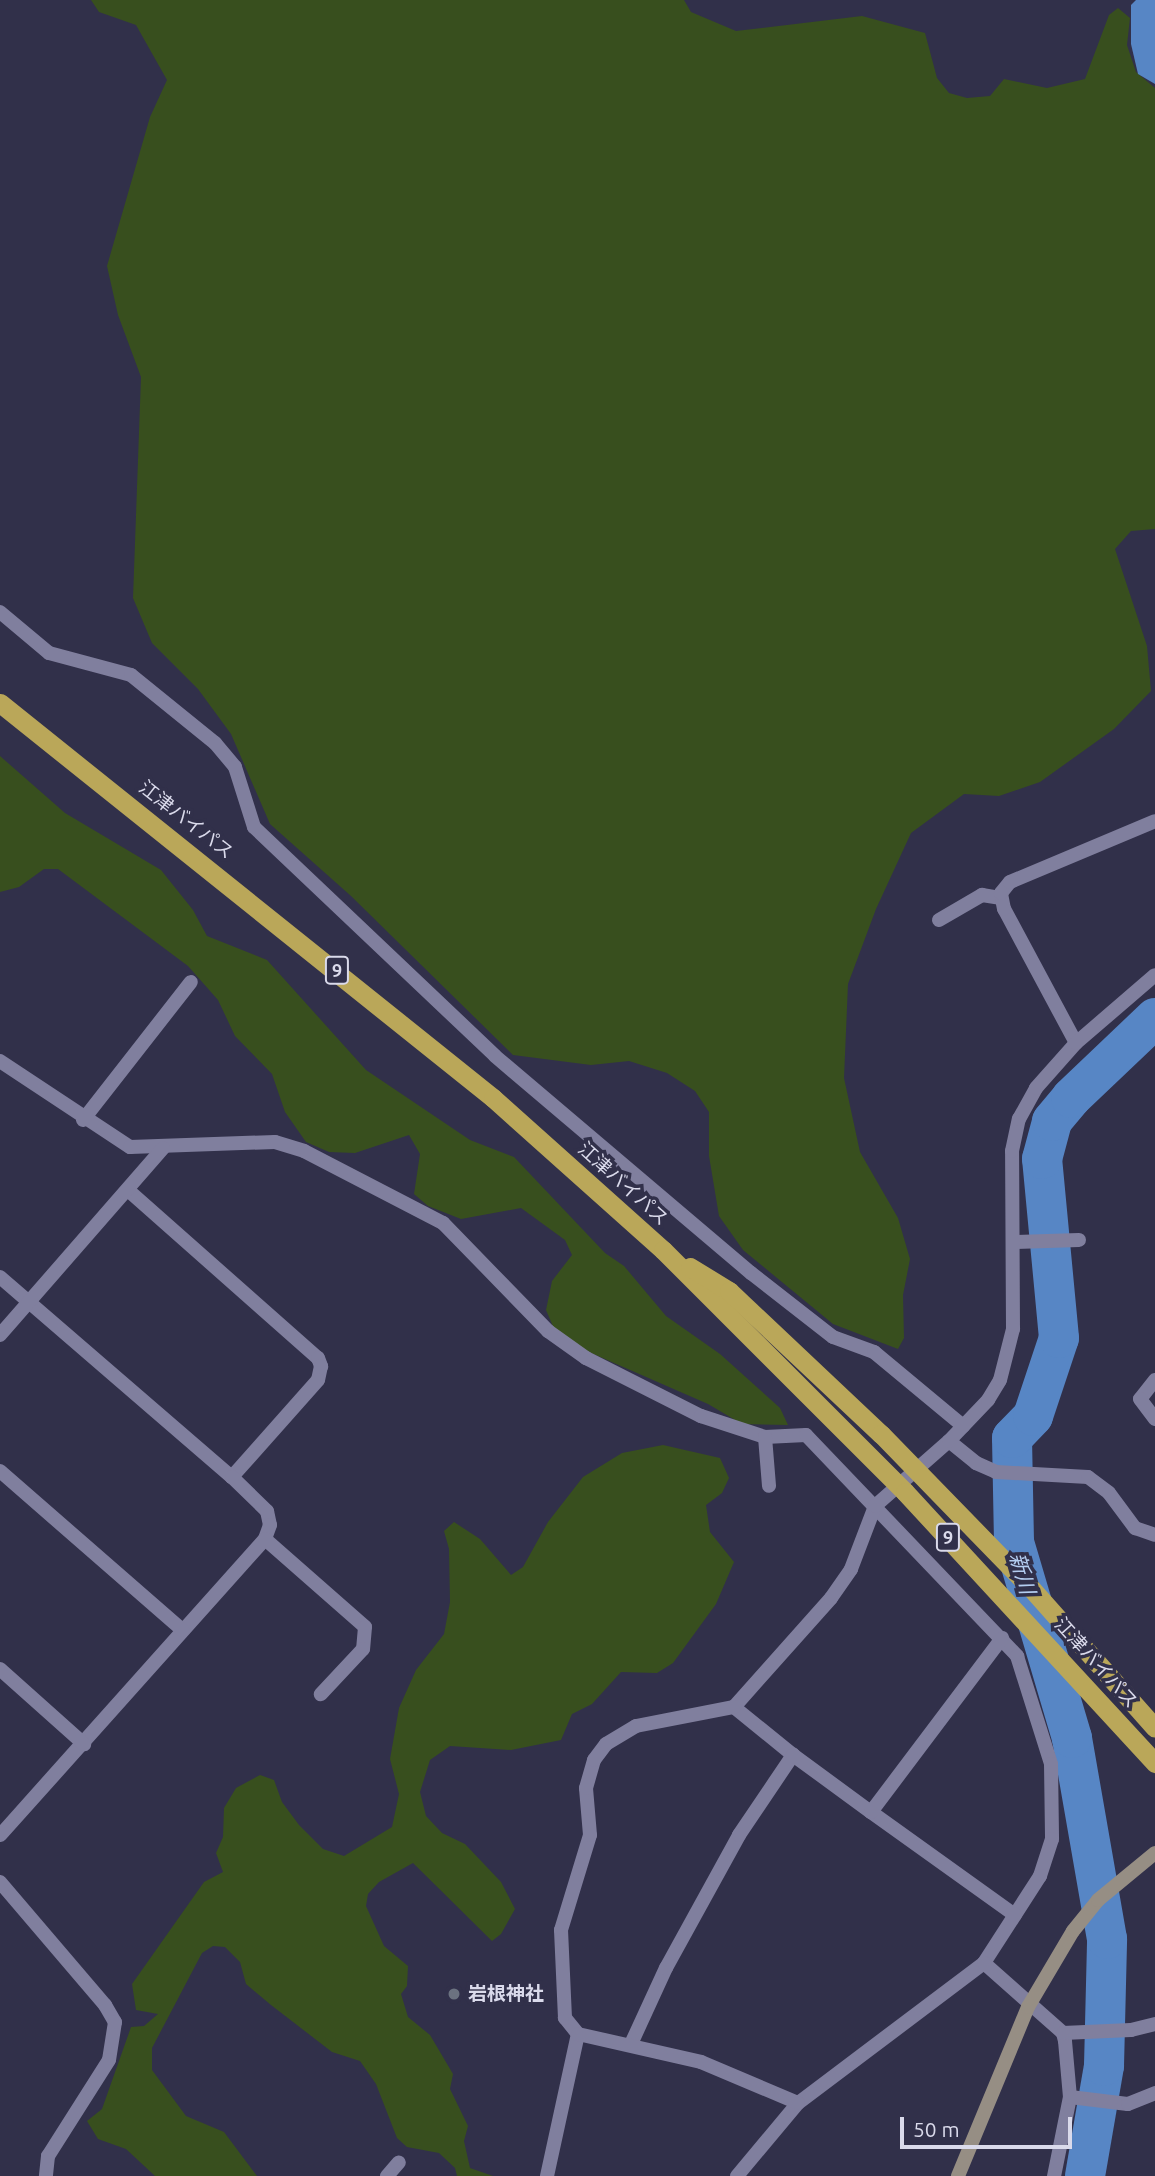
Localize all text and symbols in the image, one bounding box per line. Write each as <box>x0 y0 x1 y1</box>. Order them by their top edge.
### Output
street label: 江津バイパス <box>134 776 238 864</box>
road number: 9 <box>325 956 349 985</box>
street label: 江津バイパス <box>573 1137 673 1231</box>
road number: 9 <box>936 1522 960 1552</box>
water label: 新川 <box>1005 1549 1041 1597</box>
street label: 江津バイパス <box>1049 1613 1143 1713</box>
place label: 岩根神社 <box>468 1983 544 2005</box>
marker: 岩根神社 <box>446 1986 462 2002</box>
scale bar <box>903 2102 1074 2146</box>
text: 50 m <box>913 2117 960 2141</box>

